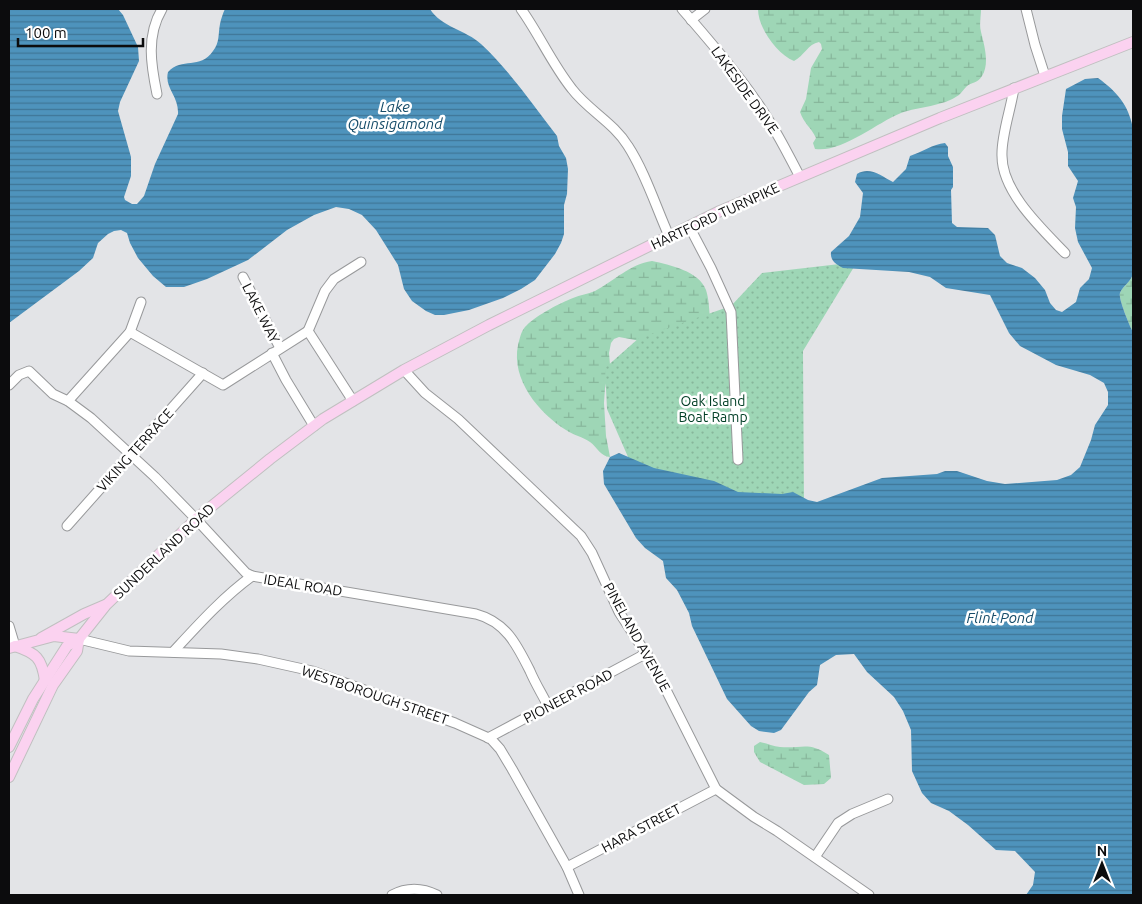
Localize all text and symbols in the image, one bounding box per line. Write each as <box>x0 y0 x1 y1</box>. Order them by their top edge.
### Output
scale bar <box>18 15 142 47</box>
text: 100 m <box>25 24 67 41</box>
street label: LAKESIDE DRIVE <box>708 43 782 137</box>
water label: Lake Quinsigamond <box>347 98 443 133</box>
street label: HARTFORD TURNPIKE <box>648 179 782 253</box>
street label: LAKE WAY <box>239 280 283 346</box>
park label: Oak Island Boat Ramp <box>678 393 748 425</box>
street label: VIKING TERRACE <box>94 405 176 495</box>
street label: SUNDERLAND ROAD <box>110 500 218 602</box>
street label: IDEAL ROAD <box>263 571 344 599</box>
street label: PINELAND AVENUE <box>600 580 674 694</box>
water label: Flint Pond <box>966 609 1034 626</box>
street label: WESTBOROUGH STREET <box>299 662 451 728</box>
street label: PIONEER ROAD <box>521 666 616 726</box>
street label: HARA STREET <box>599 800 684 856</box>
north arrow <box>1077 839 1127 889</box>
text: N <box>1097 843 1107 859</box>

